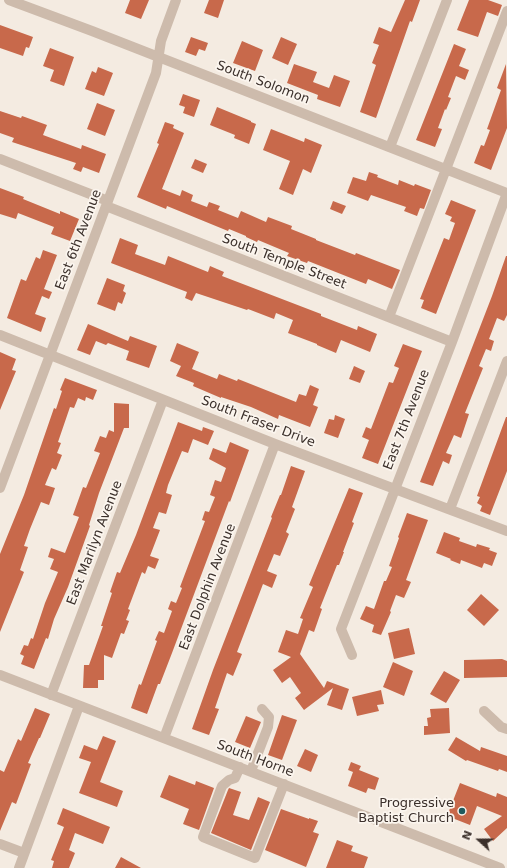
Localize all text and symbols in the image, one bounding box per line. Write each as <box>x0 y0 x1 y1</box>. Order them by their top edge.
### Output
street label: South Solomon <box>214 58 312 108</box>
street label: East 6th Avenue <box>53 188 105 292</box>
street label: South Temple Street <box>220 231 348 293</box>
street label: East 7th Avenue <box>381 368 433 472</box>
street label: South Fraser Drive <box>199 393 317 451</box>
street label: East Marilyn Avenue <box>64 478 126 608</box>
street label: East Dolphin Avenue <box>177 521 239 653</box>
street label: South Horne <box>214 737 296 781</box>
place label: Progressive Baptist Church <box>358 796 454 827</box>
marker: Progressive Baptist Church <box>457 806 467 816</box>
north arrow <box>459 820 499 860</box>
text: N <box>460 829 475 842</box>

